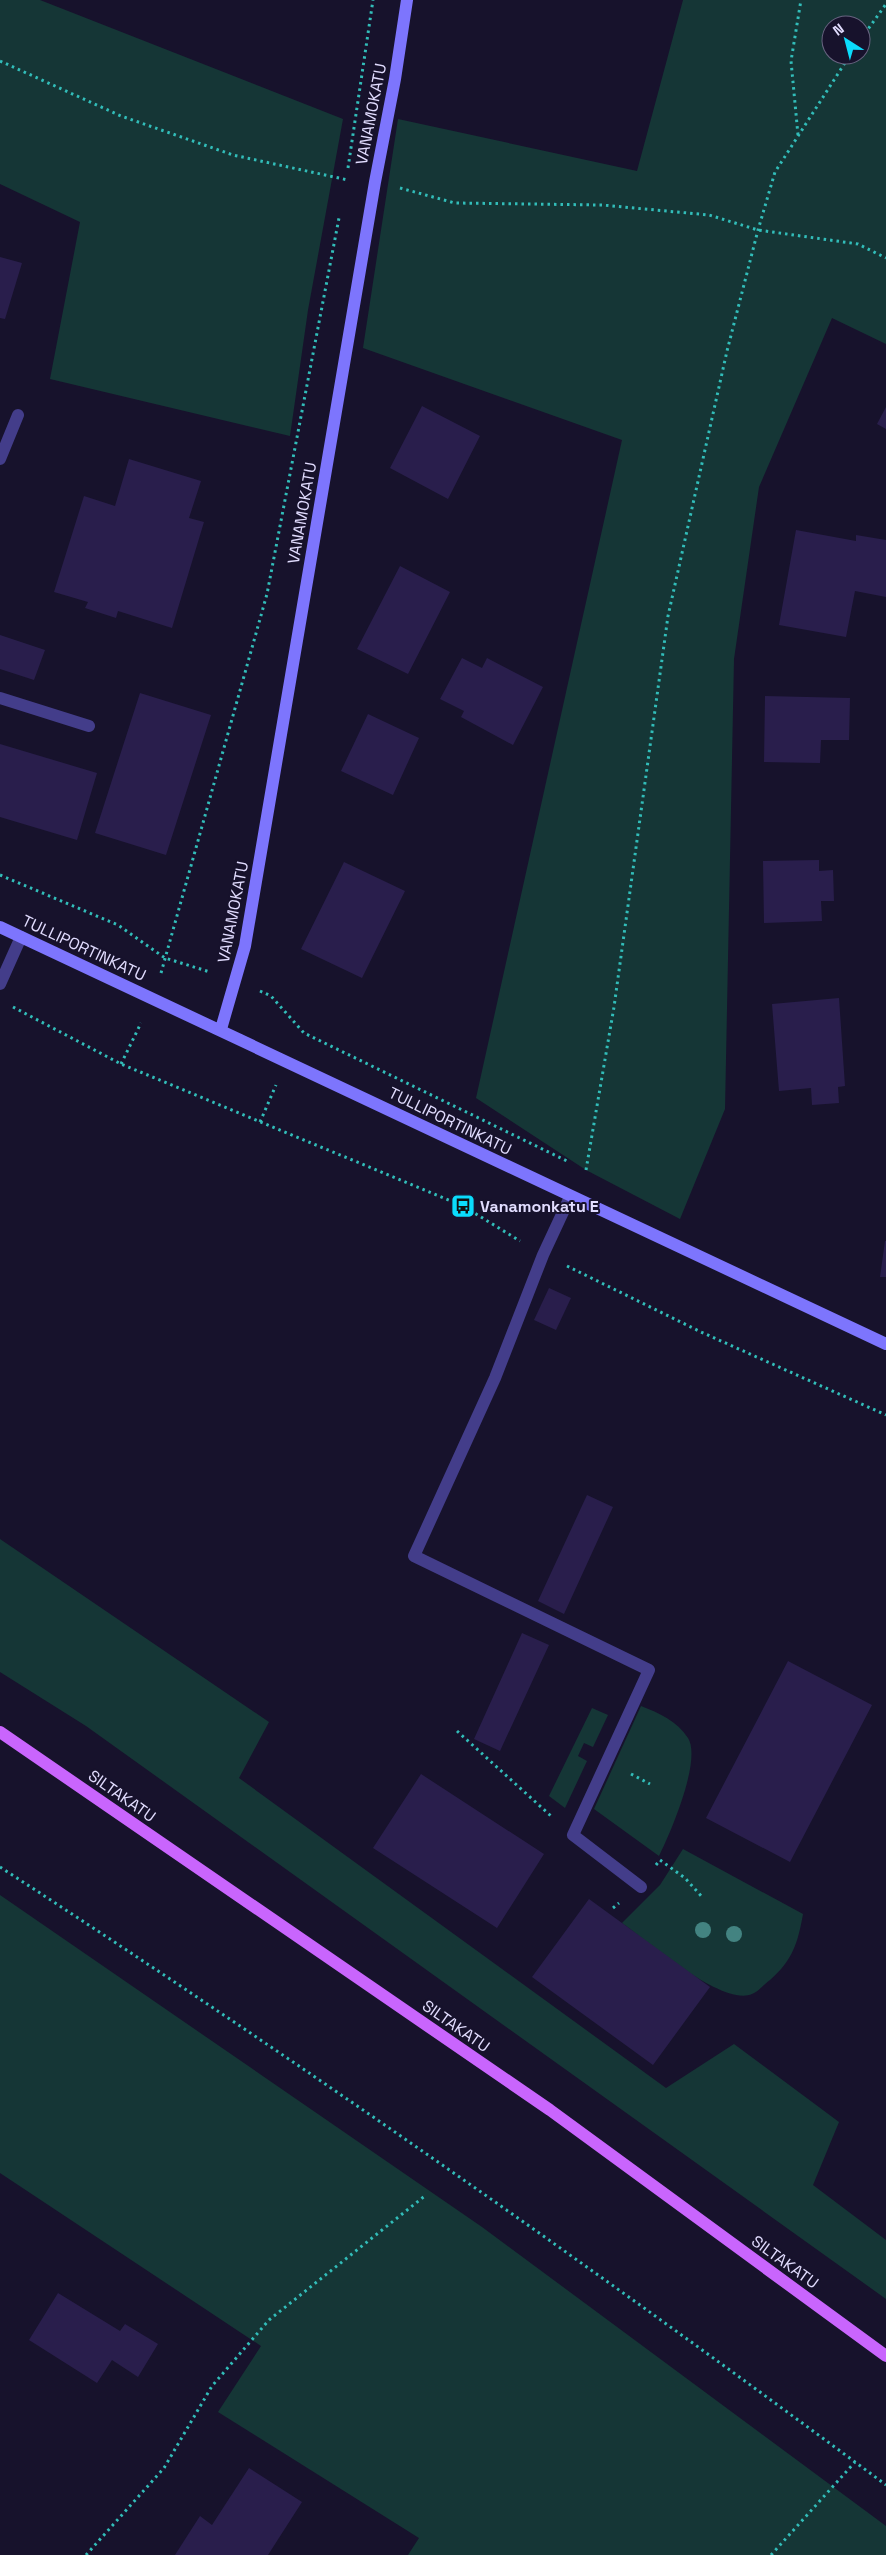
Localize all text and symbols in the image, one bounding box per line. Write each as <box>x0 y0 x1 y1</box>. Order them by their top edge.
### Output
north arrow <box>821 15 871 65</box>
text: N <box>829 19 847 40</box>
street label: VANAMOKATU <box>351 61 391 167</box>
street label: VANAMOKATU <box>283 460 321 566</box>
street label: VANAMOKATU <box>213 859 253 965</box>
street label: TULLIPORTINKATU <box>19 910 149 986</box>
street label: TULLIPORTINKATU <box>385 1082 515 1160</box>
bus stop icon: Vanamonkatu E <box>450 1193 476 1219</box>
place label: Vanamonkatu E <box>480 1196 599 1217</box>
street label: SILTAKATU <box>84 1765 160 1827</box>
street label: SILTAKATU <box>418 1995 494 2057</box>
street label: SILTAKATU <box>747 2231 823 2293</box>

